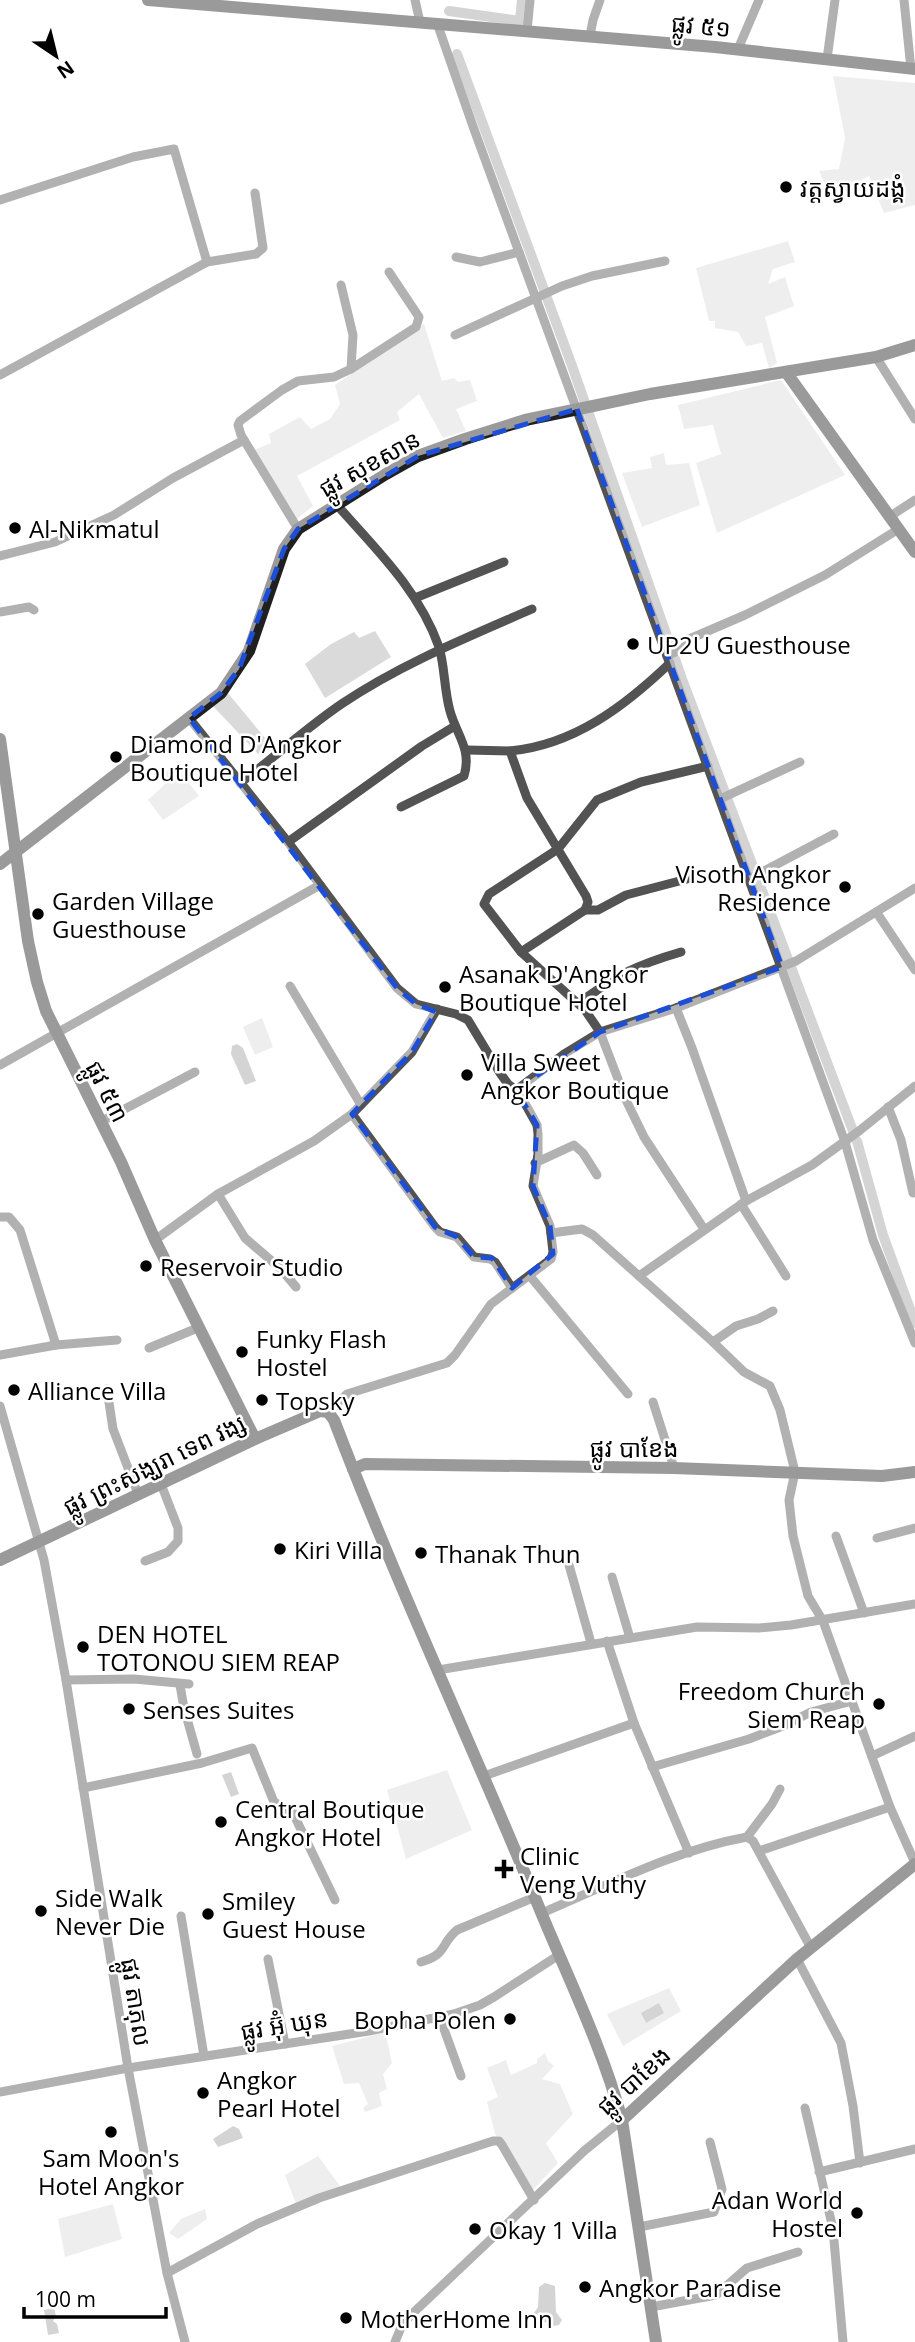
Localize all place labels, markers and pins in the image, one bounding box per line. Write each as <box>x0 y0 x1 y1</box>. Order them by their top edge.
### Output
place label: វត្តស្វាយដង្គំ <box>800 171 906 204</box>
marker: វត្តស្វាយដង្គំ <box>778 179 794 195</box>
place label: Al-Nikmatul <box>29 512 160 545</box>
marker: Al-Nikmatul <box>7 520 23 536</box>
place label: UP2U Guesthouse <box>647 628 851 661</box>
marker: UP2U Guesthouse <box>625 636 641 652</box>
place label: Diamond D'Angkor Boutique Hotel <box>130 727 342 788</box>
marker: Diamond D'Angkor Boutique Hotel <box>108 749 124 765</box>
place label: Visoth Angkor Residence <box>675 857 831 918</box>
marker: Visoth Angkor Residence <box>837 879 853 895</box>
place label: Garden Village Guesthouse <box>52 884 214 945</box>
marker: Garden Village Guesthouse <box>30 906 46 922</box>
place label: Asanak D'Angkor Boutique Hotel <box>459 957 648 1018</box>
marker: Asanak D'Angkor Boutique Hotel <box>437 979 453 995</box>
place label: Villa Sweet Angkor Boutique <box>481 1045 669 1106</box>
marker: Villa Sweet Angkor Boutique <box>459 1067 475 1083</box>
place label: Reservoir Studio <box>160 1250 343 1283</box>
marker: Reservoir Studio <box>138 1258 154 1274</box>
place label: Funky Flash Hostel <box>256 1322 387 1383</box>
marker: Funky Flash Hostel <box>234 1344 250 1360</box>
place label: Alliance Villa <box>28 1374 166 1407</box>
marker: Alliance Villa <box>6 1382 22 1398</box>
place label: Topsky <box>276 1384 355 1417</box>
marker: Topsky <box>254 1392 270 1408</box>
place label: Kiri Villa <box>294 1533 383 1566</box>
place label: Thanak Thun <box>435 1537 581 1570</box>
marker: Kiri Villa <box>272 1541 288 1557</box>
marker: Thanak Thun <box>413 1545 429 1561</box>
place label: DEN HOTEL TOTONOU SIEM REAP <box>97 1617 340 1678</box>
marker: DEN HOTEL TOTONOU SIEM REAP <box>75 1639 91 1655</box>
place label: Freedom Church Siem Reap <box>678 1674 865 1735</box>
place label: Senses Suites <box>143 1693 294 1726</box>
marker: Freedom Church Siem Reap <box>871 1696 887 1712</box>
marker: Senses Suites <box>121 1701 137 1717</box>
place label: Central Boutique Angkor Hotel <box>235 1792 424 1853</box>
marker: Central Boutique Angkor Hotel <box>213 1814 229 1830</box>
place label: Clinic Veng Vuthy <box>520 1839 647 1900</box>
marker: Clinic Veng Vuthy <box>494 1859 514 1879</box>
place label: Side Walk Never Die <box>55 1881 165 1942</box>
place label: Smiley Guest House <box>222 1884 366 1945</box>
marker: Side Walk Never Die <box>33 1903 49 1919</box>
marker: Smiley Guest House <box>200 1906 216 1922</box>
place label: Bopha Polen <box>354 2003 496 2036</box>
marker: Bopha Polen <box>502 2011 518 2027</box>
place label: Angkor Pearl Hotel <box>217 2063 341 2124</box>
marker: Angkor Pearl Hotel <box>195 2085 211 2101</box>
marker: Sam Moon's Hotel Angkor <box>103 2124 119 2140</box>
place label: Sam Moon's Hotel Angkor <box>38 2141 184 2202</box>
place label: Adan World Hostel <box>712 2183 843 2244</box>
marker: Adan World Hostel <box>849 2205 865 2221</box>
place label: Okay 1 Villa <box>489 2213 618 2246</box>
marker: Okay 1 Villa <box>467 2221 483 2237</box>
place label: Angkor Paradise <box>599 2271 782 2304</box>
marker: Angkor Paradise <box>577 2279 593 2295</box>
place label: MotherHome Inn <box>360 2302 553 2335</box>
marker: MotherHome Inn <box>338 2310 354 2326</box>

